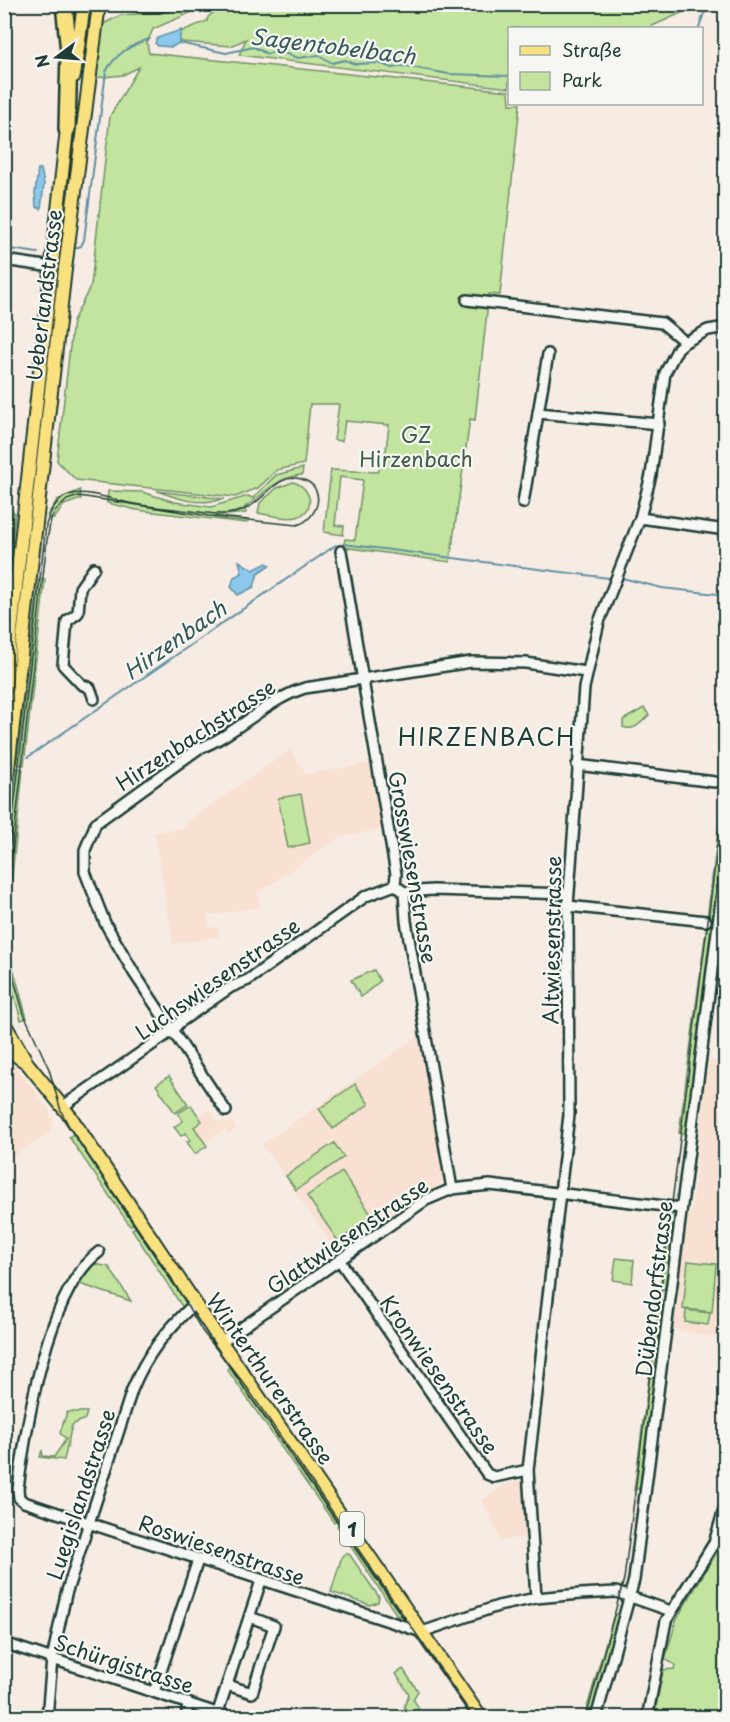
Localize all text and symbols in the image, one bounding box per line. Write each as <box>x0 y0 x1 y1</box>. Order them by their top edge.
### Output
water label: Sagentobelbach <box>249 19 418 72</box>
north arrow <box>27 27 87 87</box>
legend <box>508 27 703 105</box>
text: Straße <box>562 36 622 63</box>
text: N <box>28 52 55 71</box>
text: Park <box>562 66 602 93</box>
street label: Ueberlandstrasse <box>17 207 69 383</box>
park label: GZ Hirzenbach <box>359 418 473 474</box>
water label: Hirzenbach <box>116 591 233 687</box>
street label: Hirzenbachstrasse <box>109 670 281 798</box>
district label: HIRZENBACH <box>398 718 576 754</box>
street label: Grosswiesenstrasse <box>381 768 447 966</box>
street label: Altwiesenstrasse <box>534 855 568 1025</box>
street label: Luchswiesenstrasse <box>128 909 306 1047</box>
street label: Glattwiesenstrasse <box>260 1169 434 1301</box>
street label: Dübendorfstrasse <box>626 1199 680 1379</box>
street label: Winterthurerstrasse <box>200 1285 342 1471</box>
street label: Kronwiesenstrasse <box>373 1288 507 1460</box>
street label: Luegislandstrasse <box>37 1404 123 1584</box>
street label: Roswiesenstrasse <box>135 1506 309 1592</box>
road number: 1 <box>340 1512 364 1546</box>
street label: Schürgistrasse <box>50 1625 198 1701</box>

